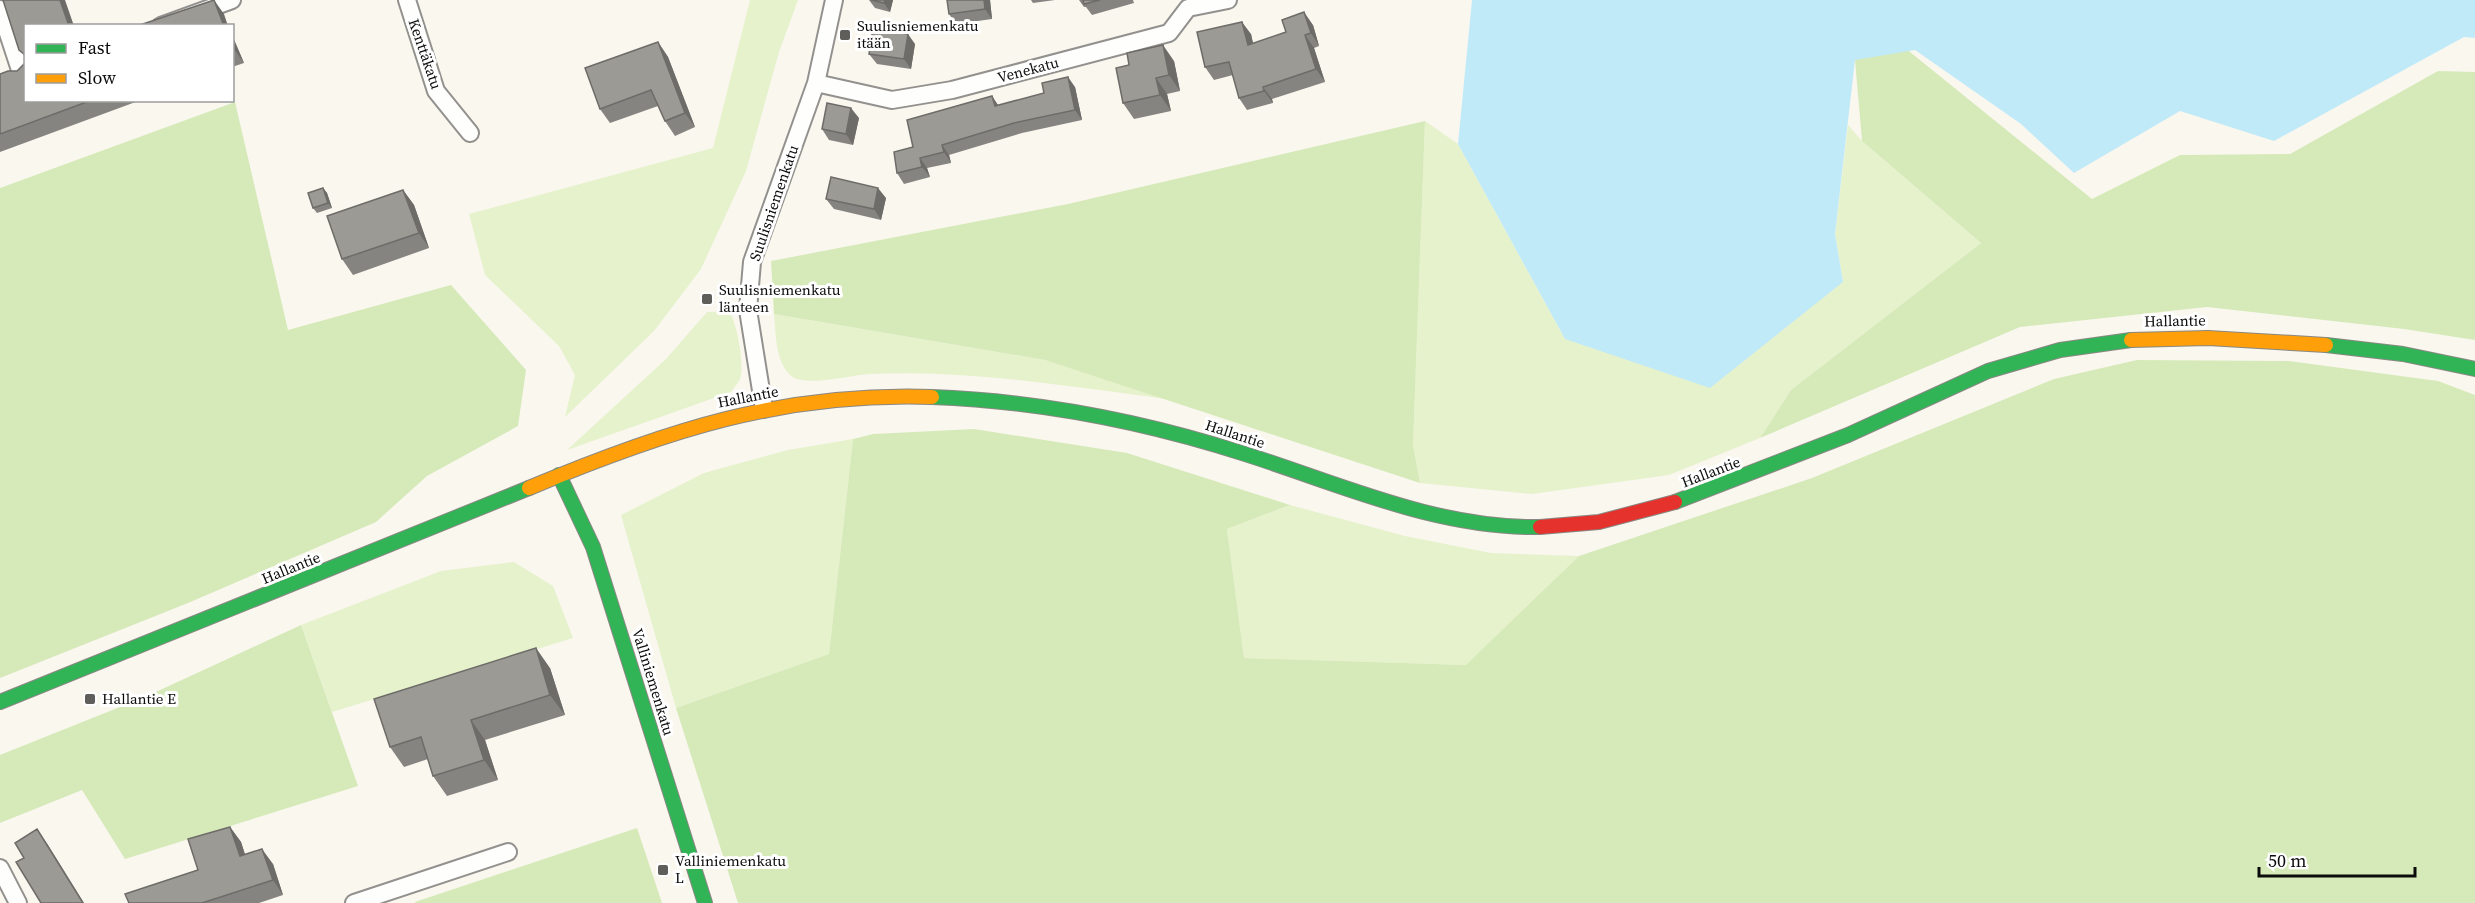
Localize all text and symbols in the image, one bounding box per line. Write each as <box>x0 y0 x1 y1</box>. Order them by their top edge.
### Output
place label: Suulisniemenkatu itään <box>857 15 979 53</box>
street label: Kenttäkatu <box>404 16 447 92</box>
legend <box>24 24 234 102</box>
marker: Suulisniemenkatu itään <box>838 28 852 42</box>
text: Fast <box>78 35 111 60</box>
street label: Venekatu <box>995 51 1061 88</box>
text: Slow <box>78 65 116 90</box>
street label: Suulisniemenkatu <box>744 142 803 264</box>
place label: Suulisniemenkatu länteen <box>719 279 841 317</box>
marker: Suulisniemenkatu länteen <box>700 292 714 306</box>
street label: Hallantie <box>2144 309 2206 332</box>
street label: Hallantie <box>716 380 780 413</box>
street label: Hallantie <box>1203 414 1268 453</box>
street label: Hallantie <box>1678 451 1744 492</box>
street label: Hallantie <box>258 546 324 589</box>
street label: Valliniemenkatu <box>627 626 680 738</box>
place label: Hallantie E <box>102 688 176 709</box>
marker: Hallantie E <box>83 692 97 706</box>
scale bar <box>2259 840 2415 878</box>
text: 50 m <box>2268 848 2306 873</box>
place label: Valliniemenkatu L <box>675 850 786 888</box>
marker: Valliniemenkatu L <box>656 863 670 877</box>

